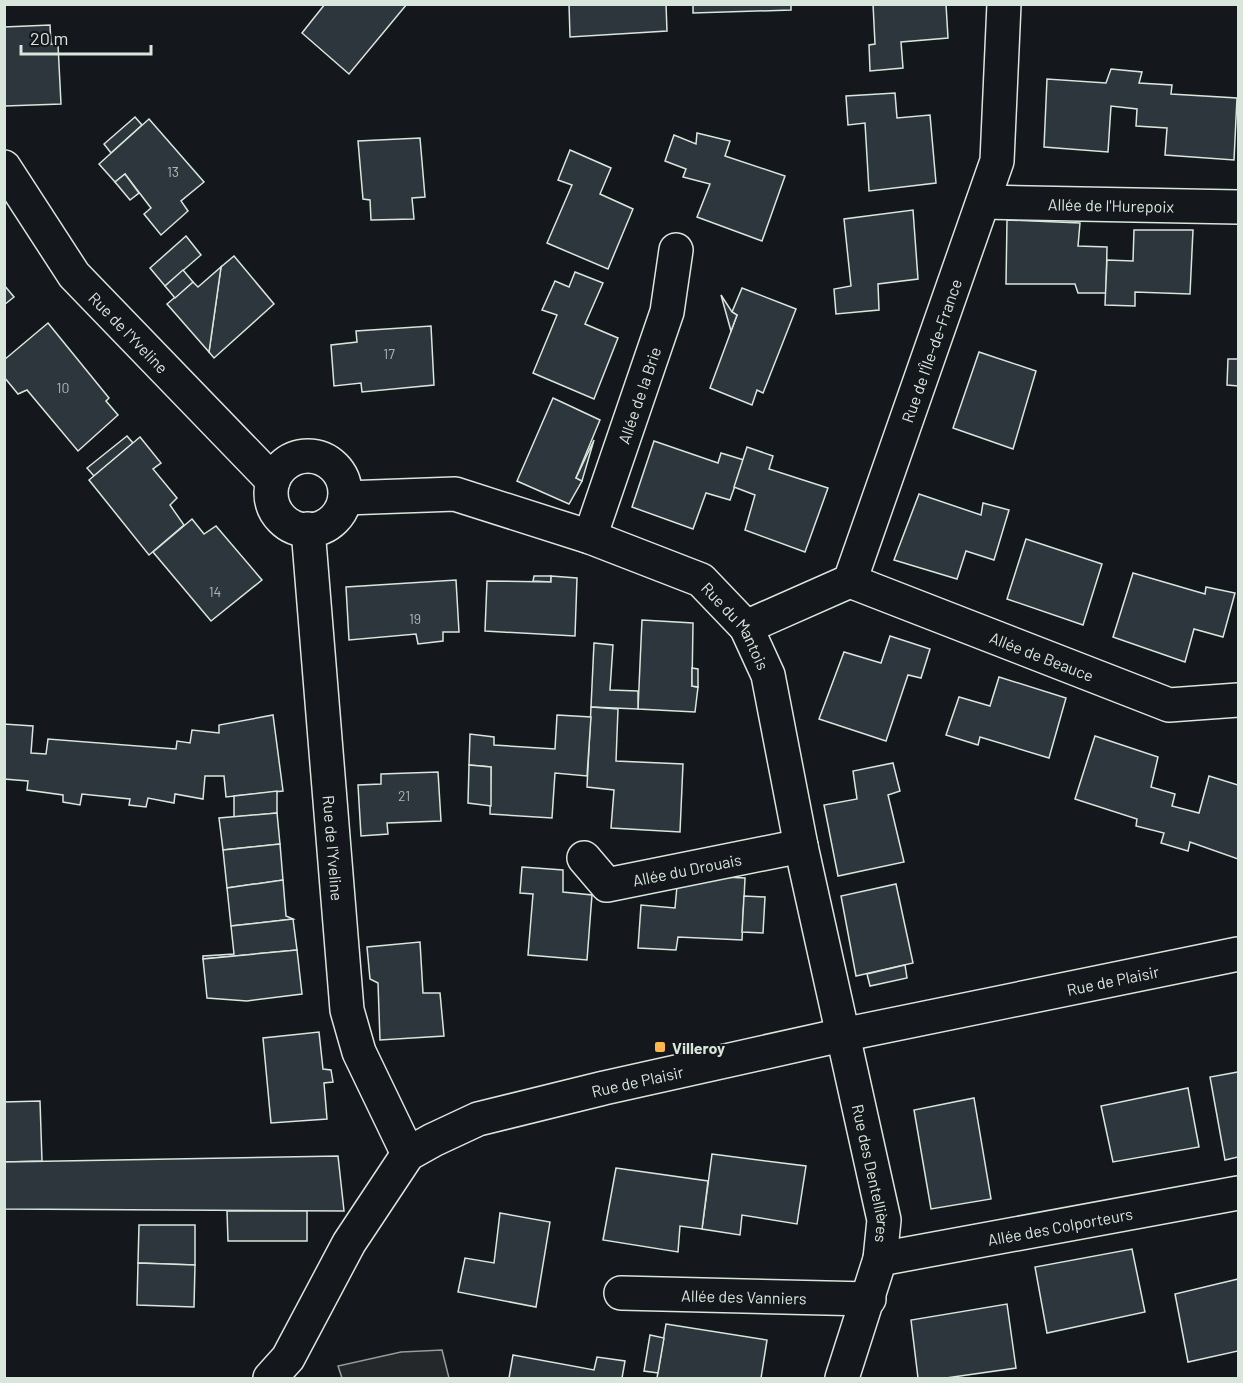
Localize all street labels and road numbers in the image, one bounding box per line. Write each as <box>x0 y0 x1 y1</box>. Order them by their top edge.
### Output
street label: Allée de l'Hurepoix <box>1048 194 1175 215</box>
street label: Rue de l'Île-de-France <box>897 276 965 425</box>
street label: Rue de l'Yveline <box>86 287 173 377</box>
street label: Allée de la Brie <box>613 344 664 446</box>
street label: Rue du Mantois <box>698 578 774 672</box>
street label: Allée de Beauce <box>987 627 1097 684</box>
street label: Rue de l'Yveline <box>320 795 348 901</box>
street label: Allée du Drouais <box>631 849 743 889</box>
street label: Rue de Plaisir <box>1065 961 1161 998</box>
street label: Rue de Plaisir <box>589 1061 685 1100</box>
street label: Rue des Dentellières <box>849 1102 893 1244</box>
street label: Allée des Colporteurs <box>986 1203 1134 1249</box>
street label: Allée des Vanniers <box>681 1285 807 1307</box>

